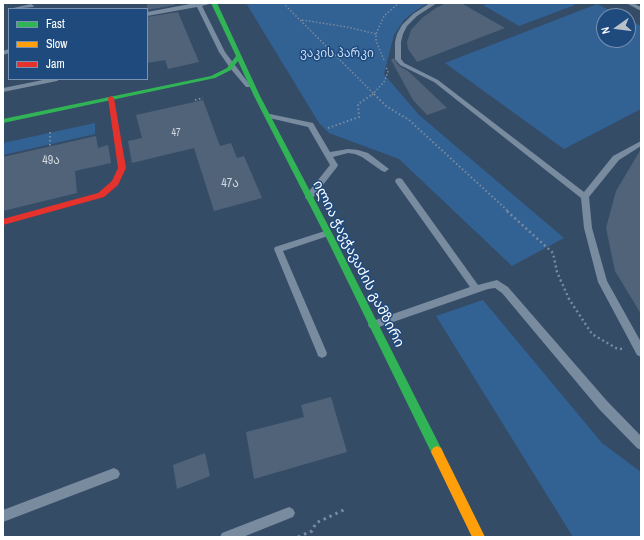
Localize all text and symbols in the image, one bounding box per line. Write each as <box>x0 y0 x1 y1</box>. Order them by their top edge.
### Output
legend <box>8 8 148 80</box>
north arrow <box>596 8 636 48</box>
text: Fast <box>46 16 65 32</box>
text: N <box>598 26 613 36</box>
text: Slow <box>46 36 67 52</box>
park label: ვაკის პარკი <box>300 47 374 61</box>
text: Jam <box>46 56 65 72</box>
house number: 47 <box>171 127 181 139</box>
house number: 49ა <box>42 154 60 168</box>
house number: 47ა <box>221 177 239 191</box>
street label: ილია ჭავჭავაძის გამზირი <box>309 178 407 350</box>

